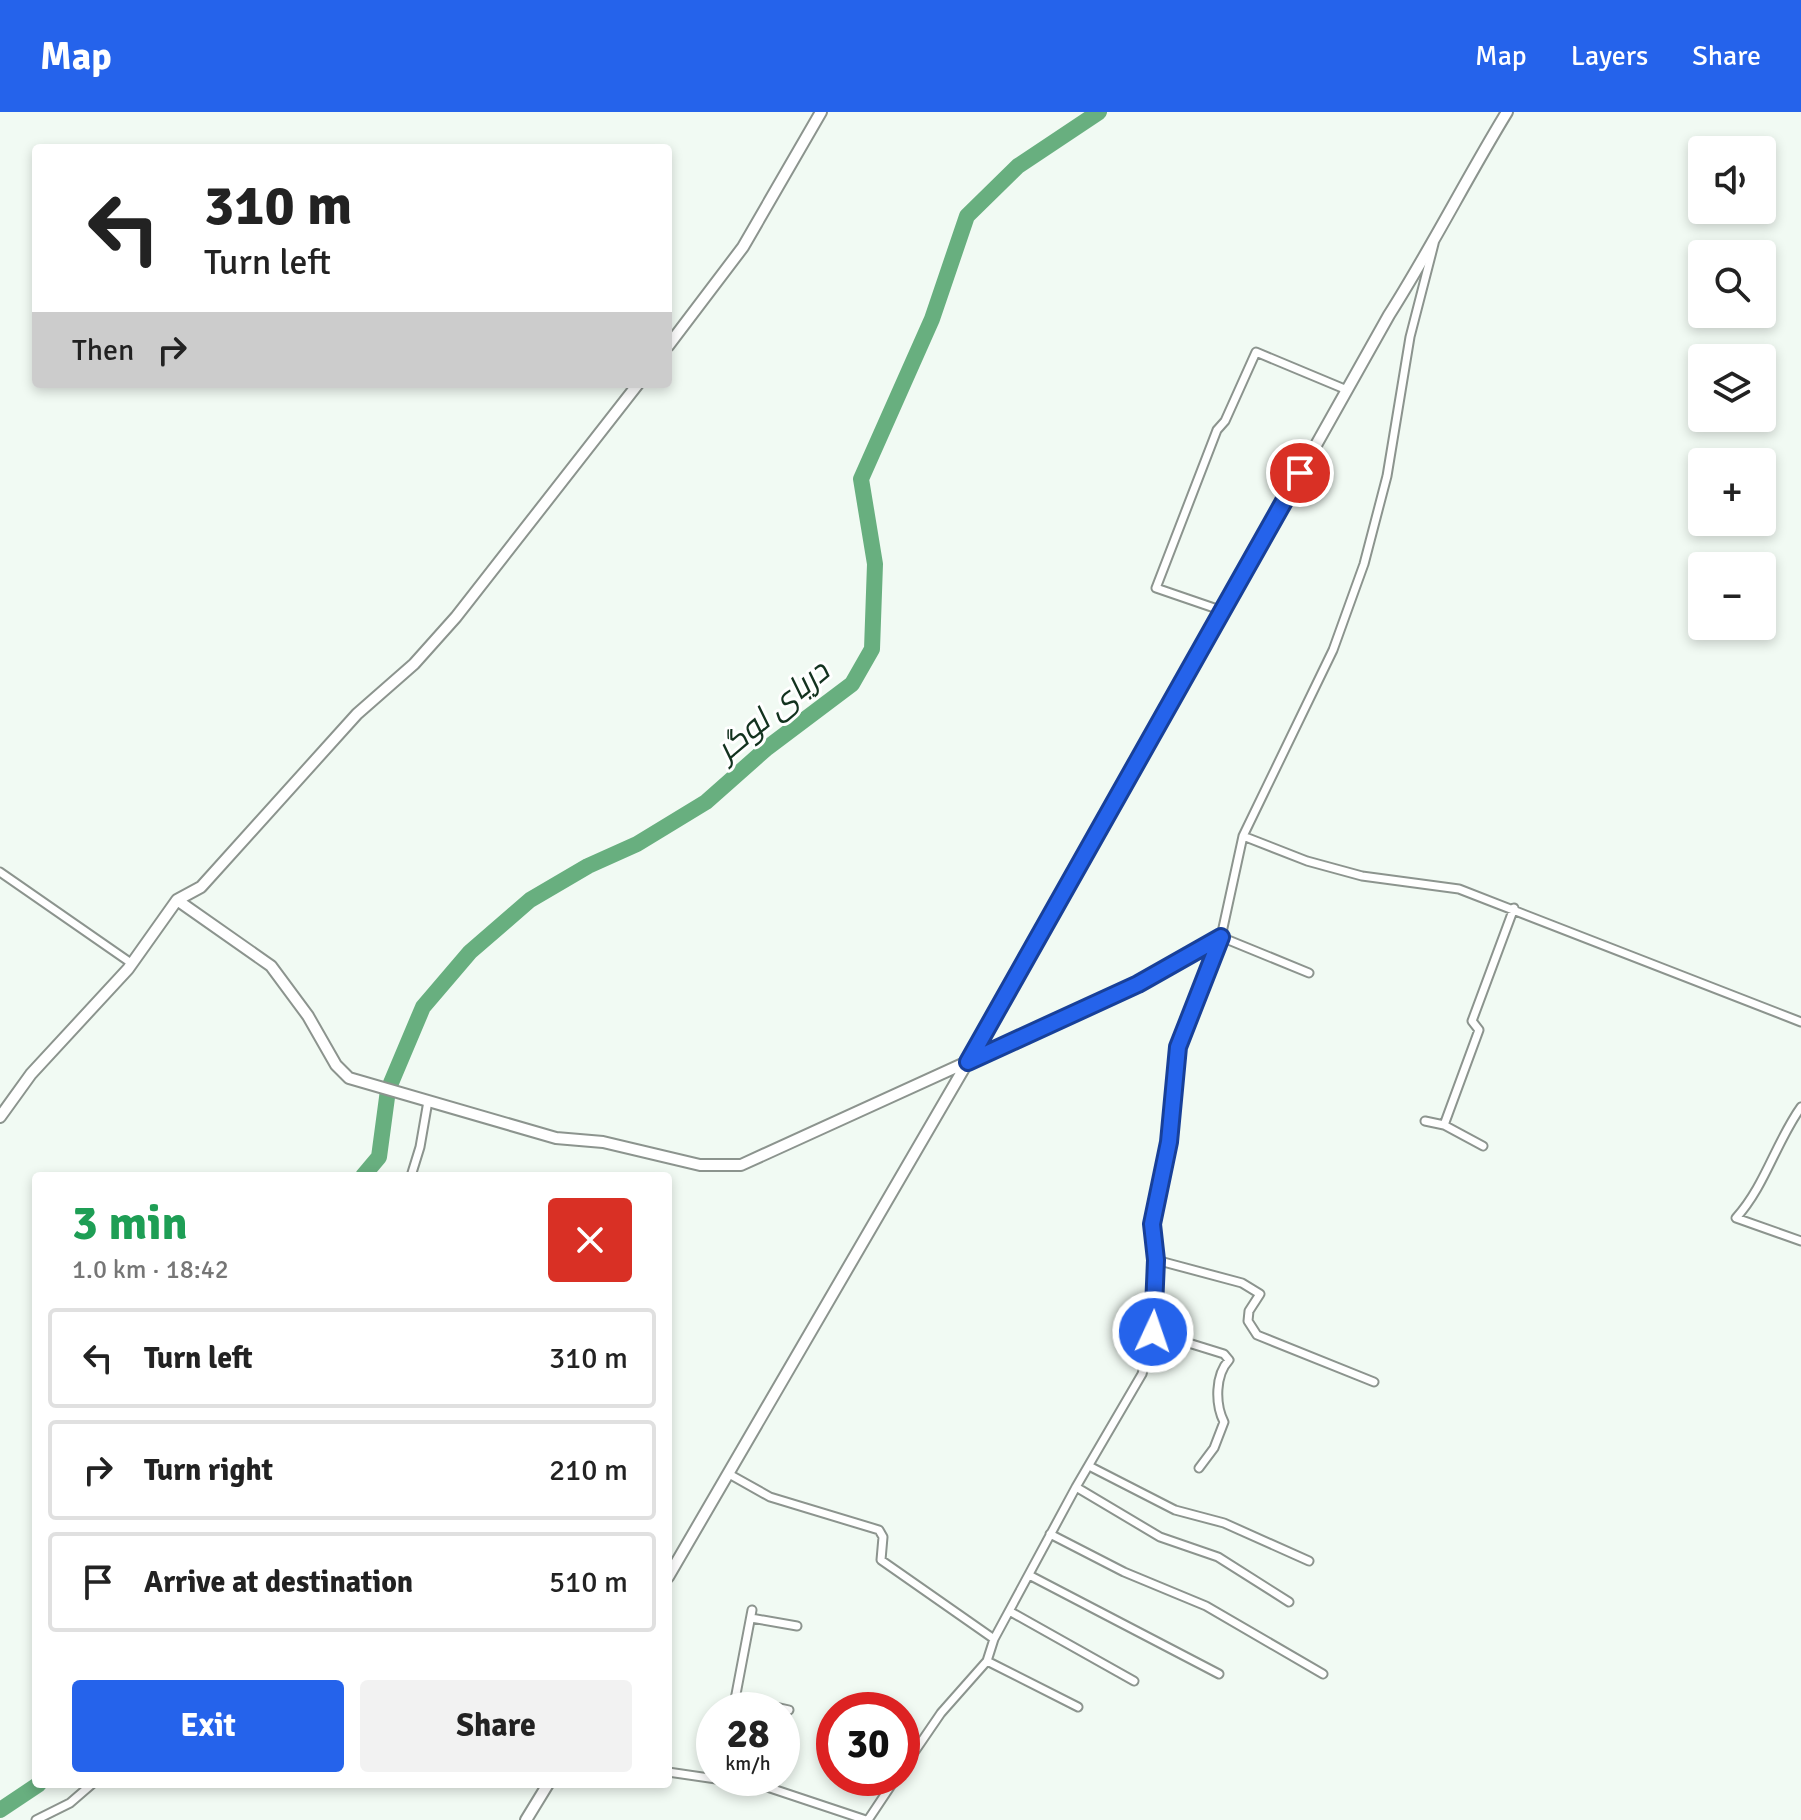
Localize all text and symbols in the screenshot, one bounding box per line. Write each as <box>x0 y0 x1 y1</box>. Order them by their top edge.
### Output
text: Map <box>40 33 112 80</box>
text: Map <box>1475 39 1527 73</box>
text: Layers <box>1571 39 1648 73</box>
text: Share <box>1692 39 1761 73</box>
map controls <box>1688 136 1776 640</box>
button: sound <box>1688 136 1776 224</box>
text: 310 m <box>204 171 352 240</box>
icon: left <box>72 176 176 280</box>
text: Turn left <box>204 240 331 285</box>
button: search <box>1688 240 1776 328</box>
icon: right <box>150 328 194 372</box>
text: Then <box>72 332 134 369</box>
button: layers <box>1688 344 1776 432</box>
pin <box>1266 439 1334 507</box>
button: + <box>1688 448 1776 536</box>
icon: arrive <box>1278 451 1322 495</box>
button: − <box>1688 552 1776 640</box>
water label: دریای لوگر <box>705 651 838 772</box>
text: 3 min <box>72 1194 188 1253</box>
button: close <box>548 1198 632 1282</box>
text: 1.0 km · 18:42 <box>72 1254 229 1286</box>
position arrow <box>1111 1290 1195 1374</box>
icon: left <box>76 1336 120 1380</box>
text: Turn left <box>144 1340 253 1377</box>
text: 310 m <box>549 1340 628 1377</box>
icon: right <box>76 1448 120 1492</box>
text: Turn right <box>144 1452 273 1489</box>
text: 210 m <box>549 1452 628 1489</box>
icon: arrive <box>76 1560 120 1604</box>
text: Arrive at destination <box>144 1564 413 1601</box>
text: 510 m <box>549 1564 628 1601</box>
button: Exit <box>72 1680 344 1772</box>
button: Share <box>360 1680 632 1772</box>
speed limit sign: 30 <box>816 1692 920 1796</box>
text: 28 <box>726 1709 770 1759</box>
text: km/h <box>725 1751 771 1776</box>

